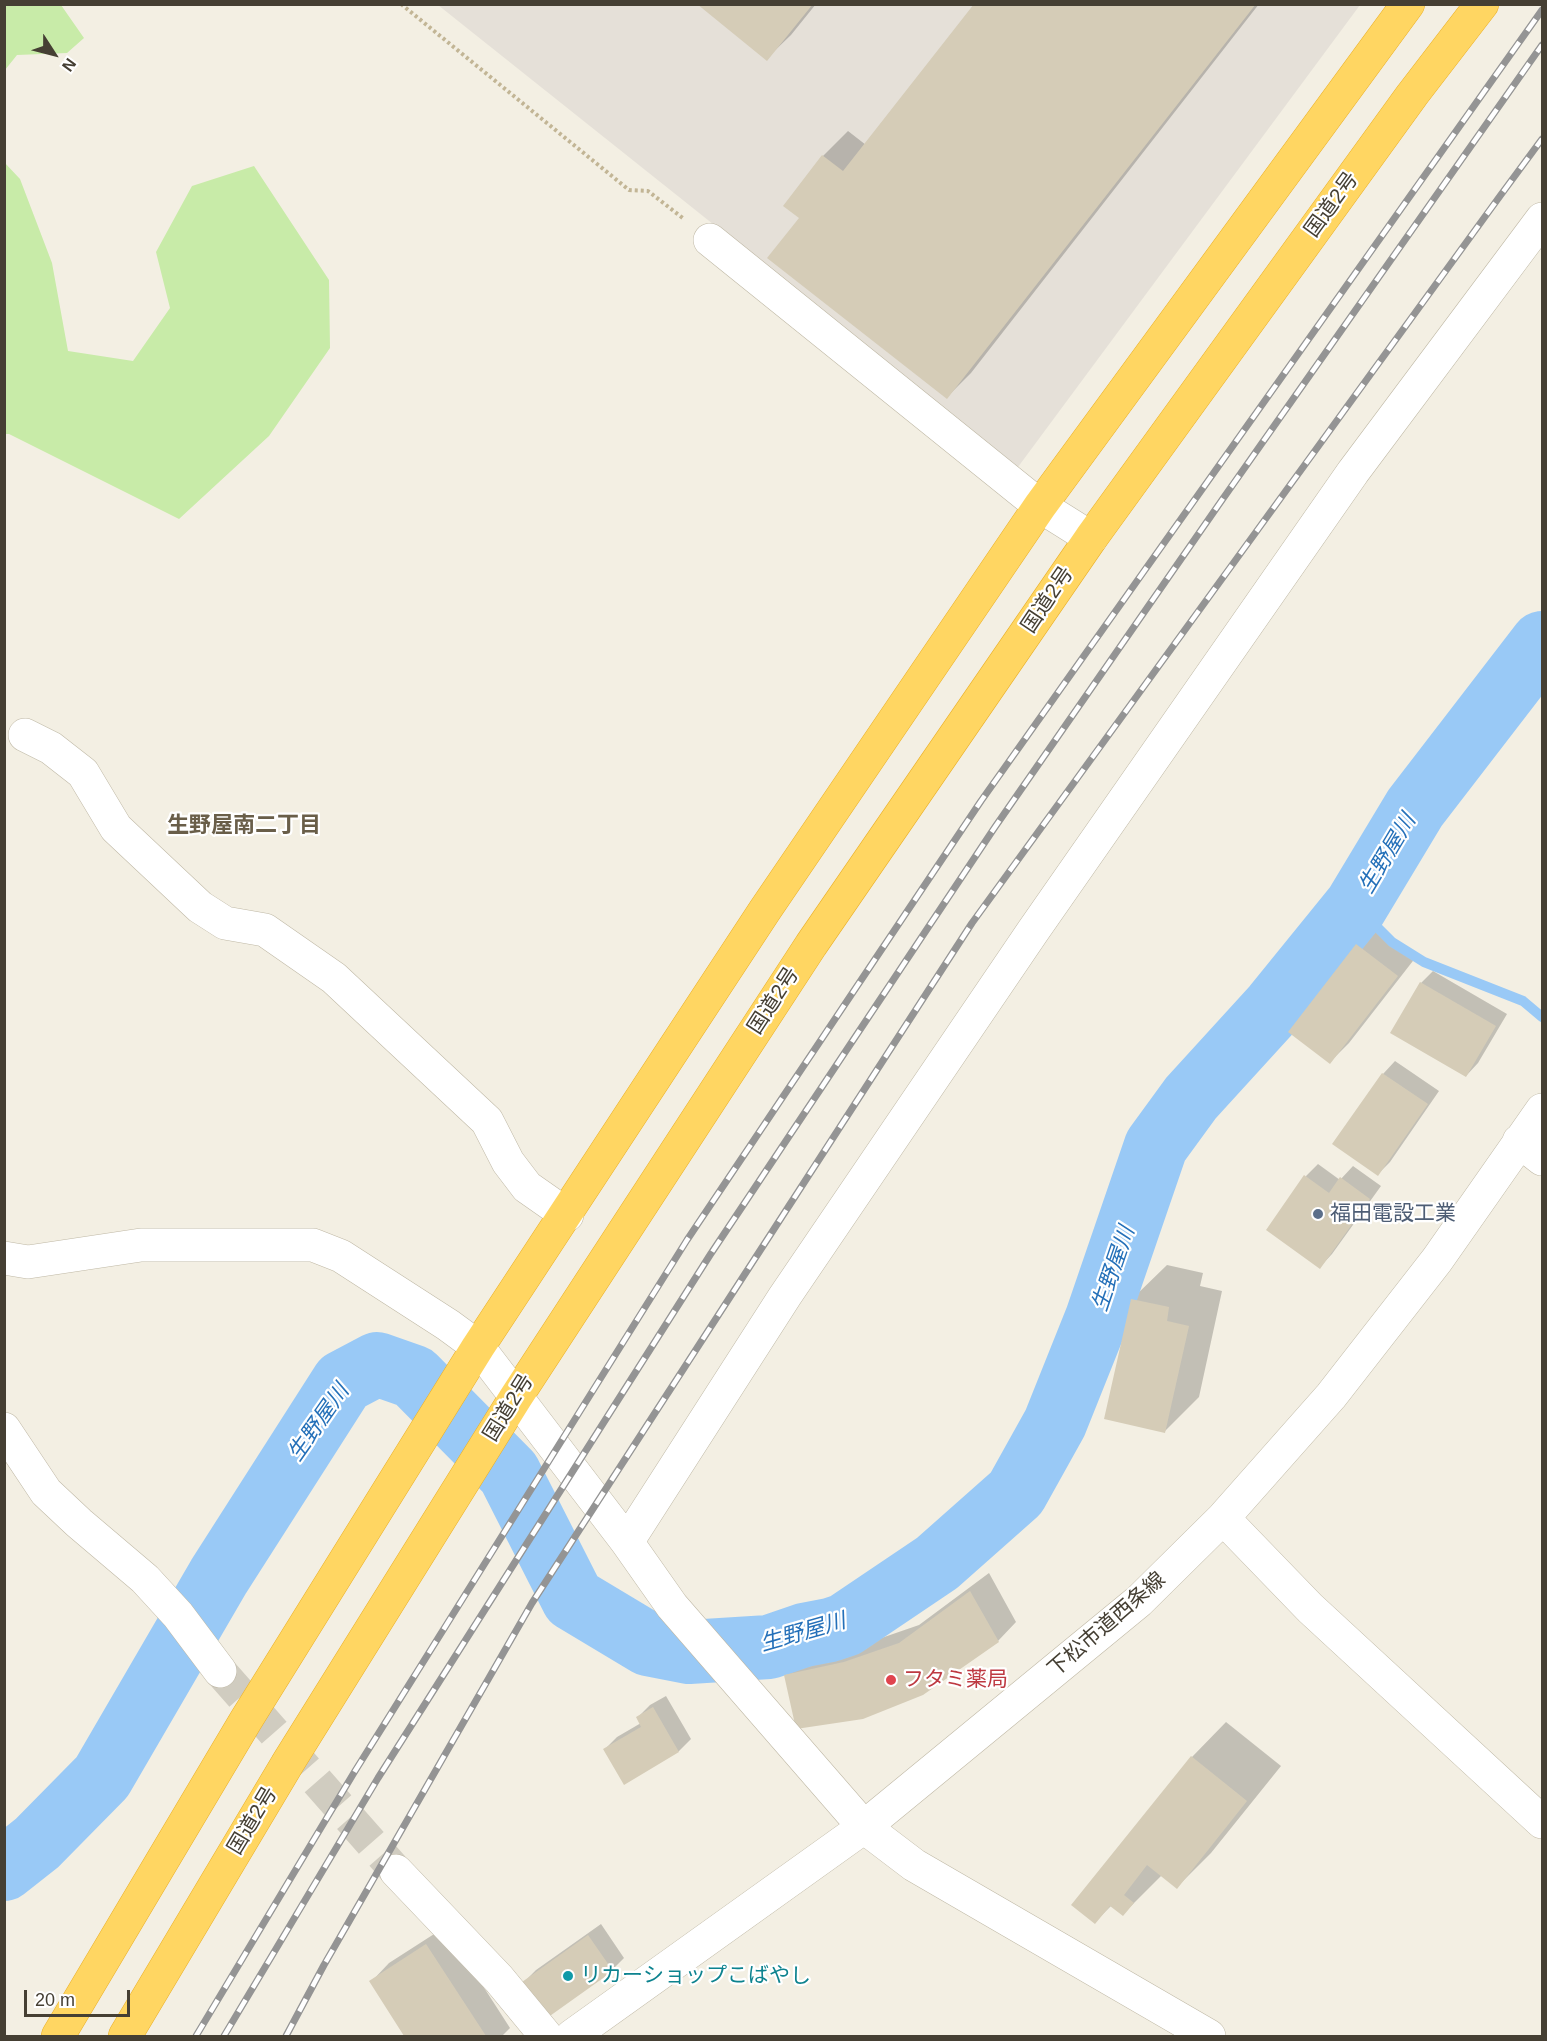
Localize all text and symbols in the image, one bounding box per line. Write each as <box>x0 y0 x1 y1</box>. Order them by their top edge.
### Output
north arrow <box>24 24 84 84</box>
text: N <box>59 55 79 75</box>
street label: 国道2号 <box>1300 167 1364 243</box>
street label: 国道2号 <box>1017 562 1079 638</box>
water label: 生野屋川 <box>1354 809 1422 899</box>
district label: 生野屋南二丁目 <box>167 813 321 839</box>
street label: 国道2号 <box>743 963 805 1039</box>
place label: 福田電設工業 <box>1330 1201 1456 1227</box>
marker: 福田電設工業 <box>1311 1207 1325 1221</box>
water label: 生野屋川 <box>1087 1223 1141 1315</box>
street label: 国道2号 <box>479 1370 539 1446</box>
water label: 生野屋川 <box>283 1379 355 1467</box>
street label: 下松市道西条線 <box>1043 1567 1171 1683</box>
water label: 生野屋川 <box>757 1608 849 1658</box>
place label: フタミ薬局 <box>903 1667 1008 1693</box>
marker: フタミ薬局 <box>884 1673 898 1687</box>
street label: 国道2号 <box>223 1783 283 1859</box>
place label: リカーショップこばやし <box>580 1963 811 1989</box>
marker: リカーショップこばやし <box>561 1969 575 1983</box>
scale bar <box>27 1978 134 2016</box>
text: 20 m <box>35 1990 75 2010</box>

